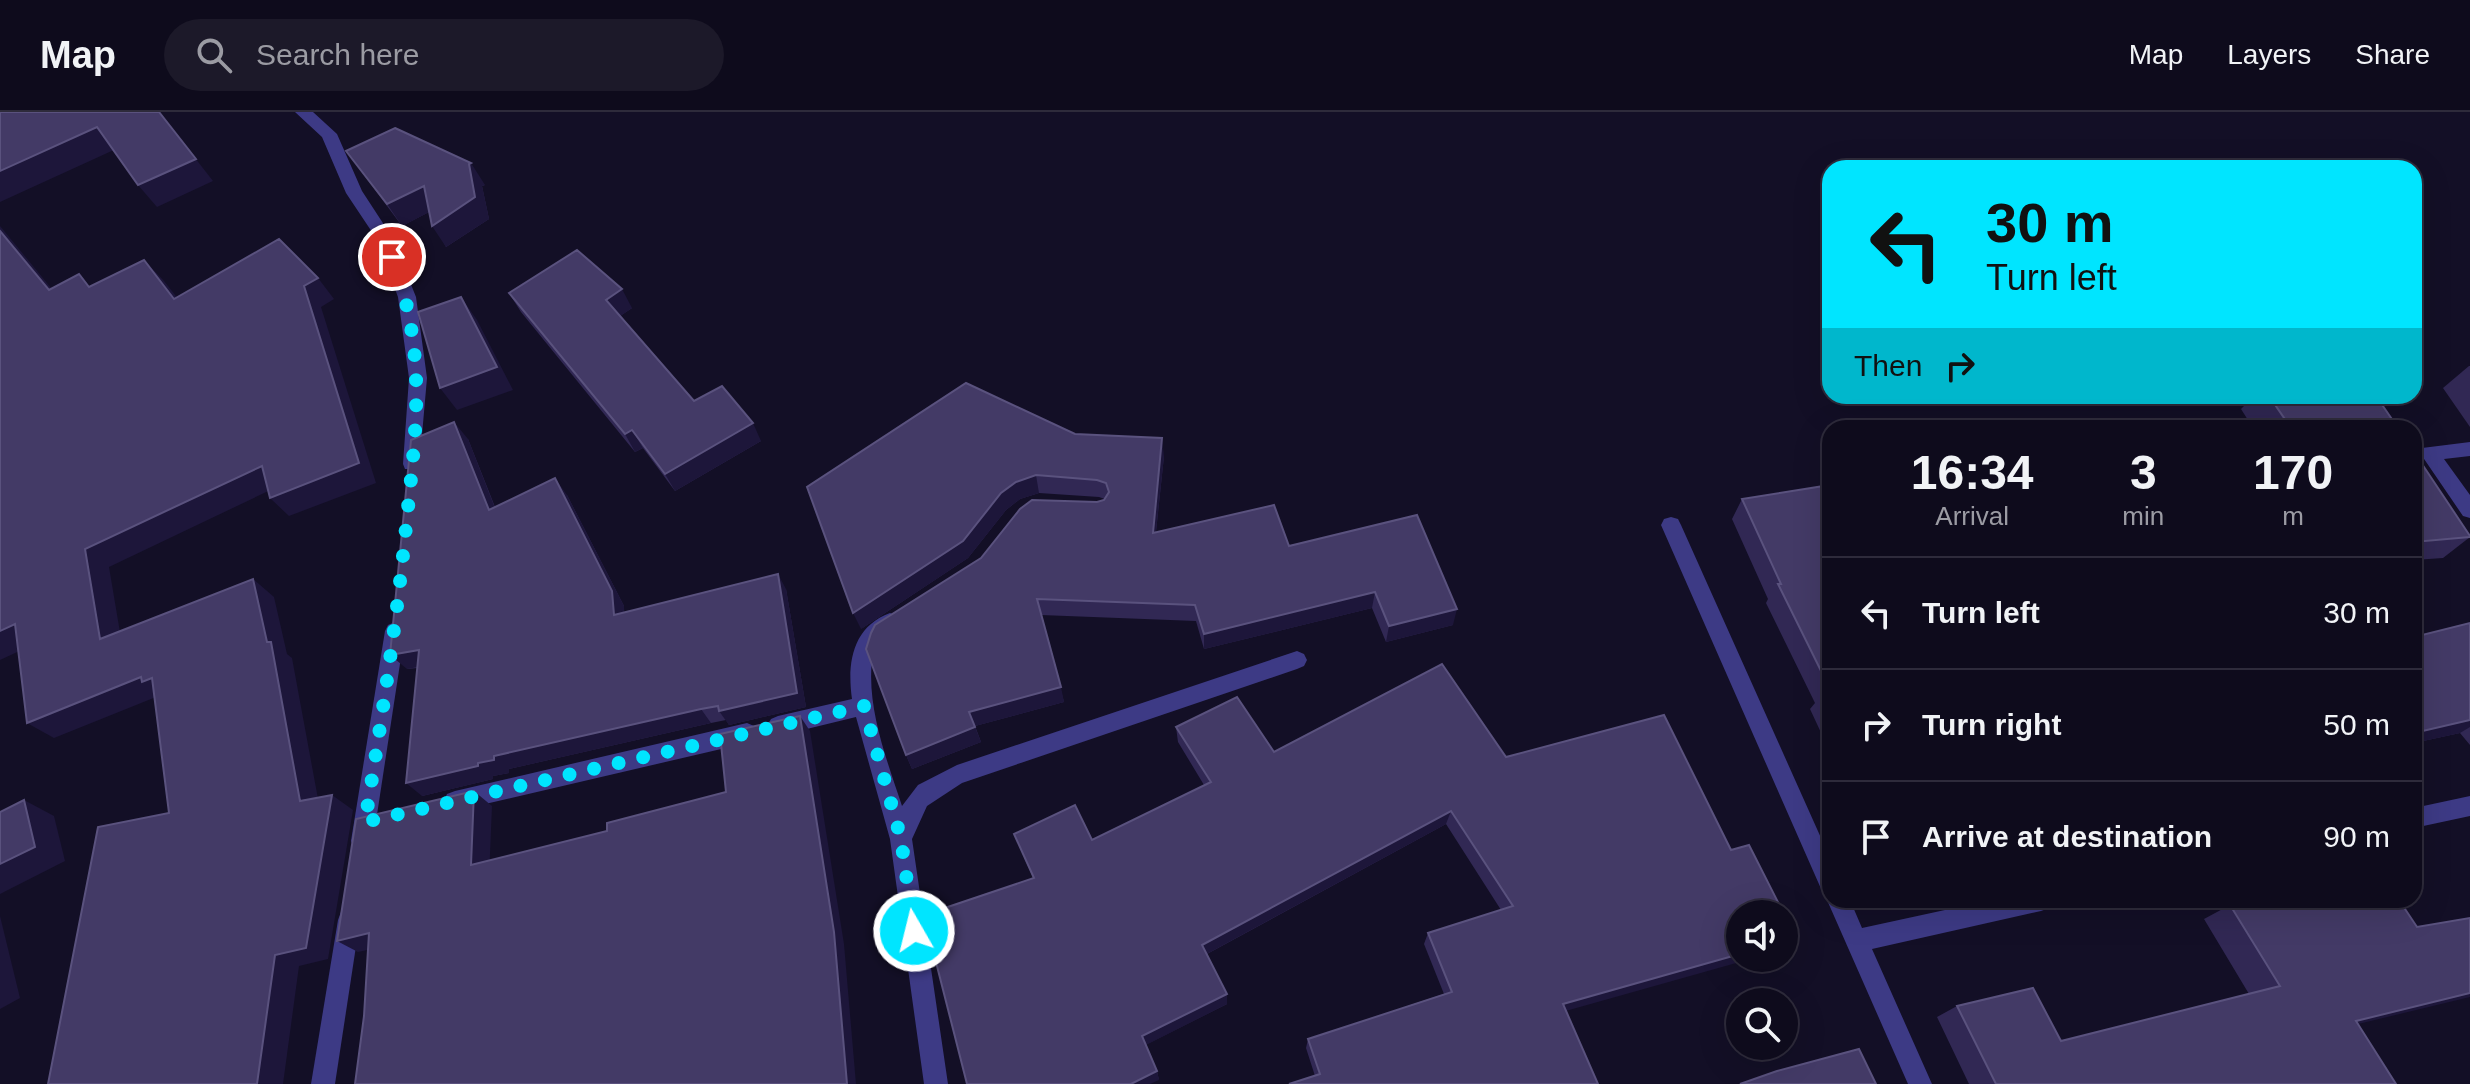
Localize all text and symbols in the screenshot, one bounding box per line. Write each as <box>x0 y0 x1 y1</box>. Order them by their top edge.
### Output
search box <box>164 19 724 91</box>
icon: search <box>192 33 236 77</box>
text: Map <box>40 34 116 76</box>
text: Search here <box>256 38 419 71</box>
text: Map <box>2129 39 2183 70</box>
text: Layers <box>2227 39 2311 70</box>
text: Share <box>2355 39 2430 70</box>
text: 30 m <box>1986 191 2114 254</box>
icon: left <box>1854 192 1958 296</box>
pin <box>358 223 426 291</box>
icon: arrive <box>370 235 414 279</box>
text: Turn left <box>1986 257 2117 298</box>
icon: right <box>1938 344 1982 388</box>
text: Then <box>1854 349 1922 382</box>
text: 16:34 <box>1911 446 2034 499</box>
text: 3 <box>2130 446 2157 499</box>
text: 170 <box>2253 446 2333 499</box>
text: Arrival <box>1935 501 2009 531</box>
text: min <box>2122 501 2164 531</box>
text: m <box>2282 501 2304 531</box>
icon: left <box>1854 591 1898 635</box>
text: Turn left <box>1922 596 2040 629</box>
text: 30 m <box>2323 596 2390 629</box>
icon: right <box>1854 703 1898 747</box>
text: Turn right <box>1922 708 2061 741</box>
text: 50 m <box>2323 708 2390 741</box>
icon: arrive <box>1854 815 1898 859</box>
text: Arrive at destination <box>1922 820 2212 853</box>
text: 90 m <box>2323 820 2390 853</box>
position arrow <box>872 889 956 973</box>
map controls <box>1726 900 1798 1060</box>
button: sound <box>1726 900 1798 972</box>
button: search <box>1726 988 1798 1060</box>

